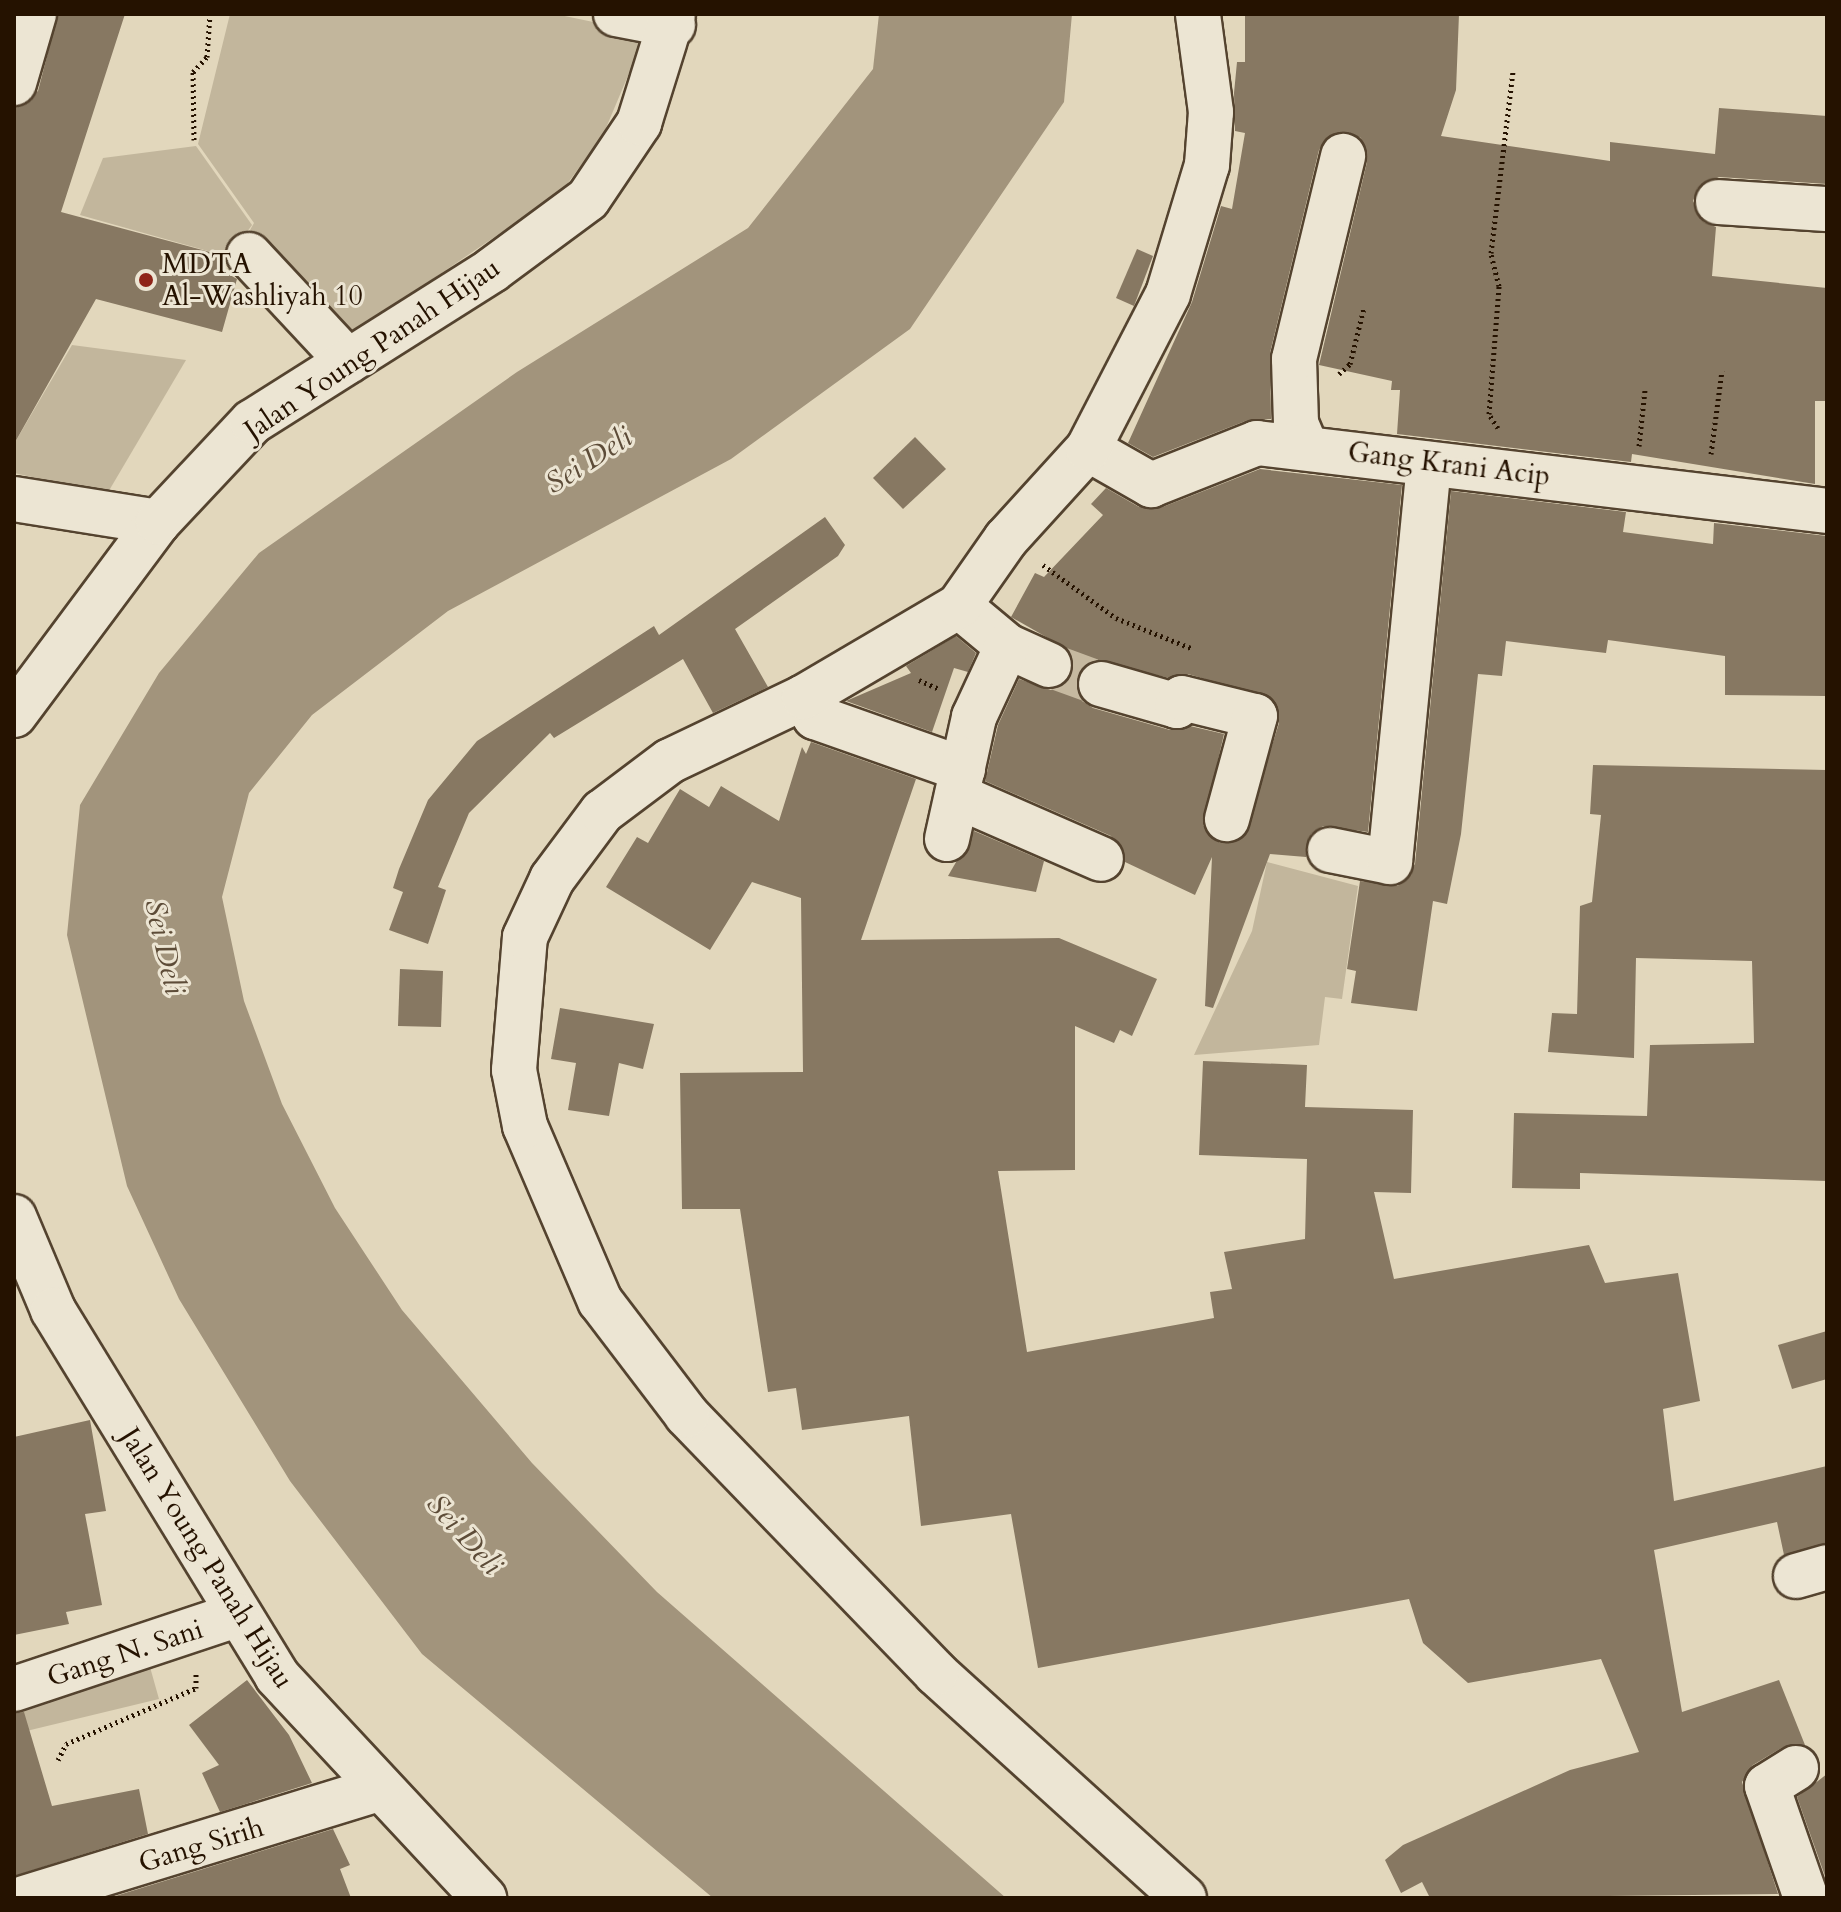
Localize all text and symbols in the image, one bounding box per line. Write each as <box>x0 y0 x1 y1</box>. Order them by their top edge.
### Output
place label: MDTA Al-Washliyah 10 <box>162 247 363 313</box>
street label: Jalan Young Panah Hijau <box>238 251 506 447</box>
marker: MDTA Al-Washliyah 10 <box>137 271 155 289</box>
water label: Sei Deli <box>539 420 639 502</box>
street label: Gang Krani Acip <box>1346 435 1552 493</box>
water label: Sei Deli <box>136 896 192 998</box>
street label: Jalan Young Panah Hijau <box>113 1421 301 1695</box>
water label: Sei Deli <box>418 1487 510 1583</box>
street label: Gang N. Sani <box>43 1612 207 1694</box>
street label: Gang Sirih <box>135 1810 267 1880</box>

